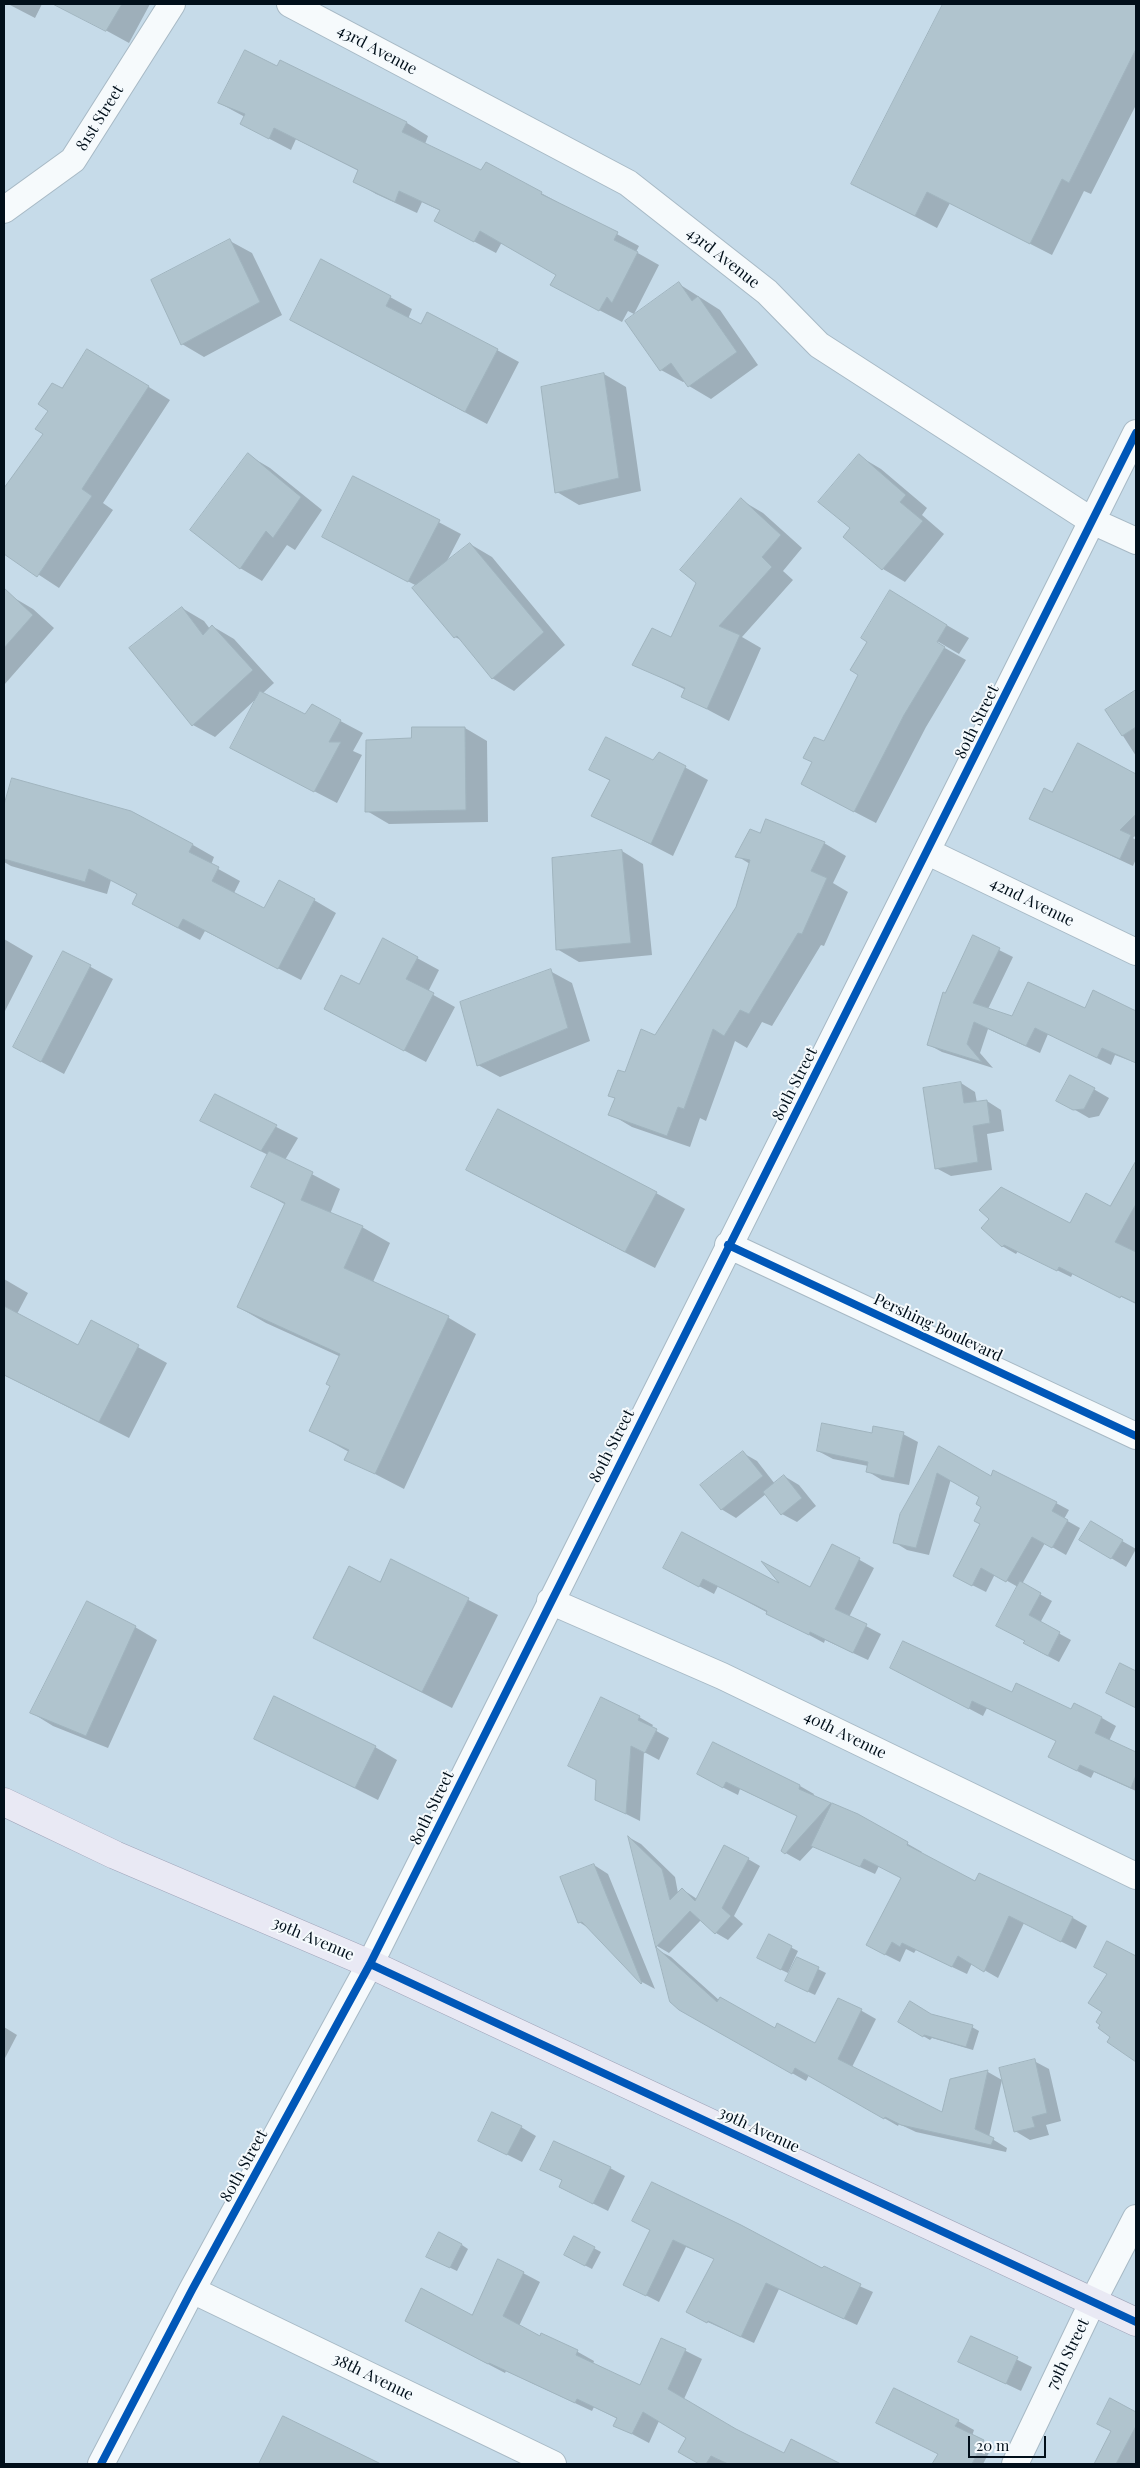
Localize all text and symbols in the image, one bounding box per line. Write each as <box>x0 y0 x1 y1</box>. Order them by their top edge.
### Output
street label: 43rd Avenue <box>334 21 420 79</box>
street label: 81st Street <box>72 82 128 154</box>
street label: 43rd Avenue <box>683 223 763 293</box>
street label: 80th Street <box>951 682 1003 762</box>
street label: 42nd Avenue <box>987 873 1077 931</box>
street label: 80th Street <box>768 1044 822 1124</box>
street label: Pershing Boulevard <box>871 1290 1005 1366</box>
street label: 80th Street <box>585 1406 639 1486</box>
street label: 40th Avenue <box>801 1707 889 1763</box>
street label: 80th Street <box>406 1768 458 1848</box>
street label: 39th Avenue <box>269 1913 357 1965</box>
street label: 39th Avenue <box>715 2103 803 2157</box>
street label: 80th Street <box>216 2126 272 2206</box>
street label: 79th Street <box>1043 2315 1093 2393</box>
street label: 38th Avenue <box>330 2349 416 2405</box>
scale bar <box>970 2426 1048 2458</box>
text: 20 m <box>976 2435 1009 2455</box>

